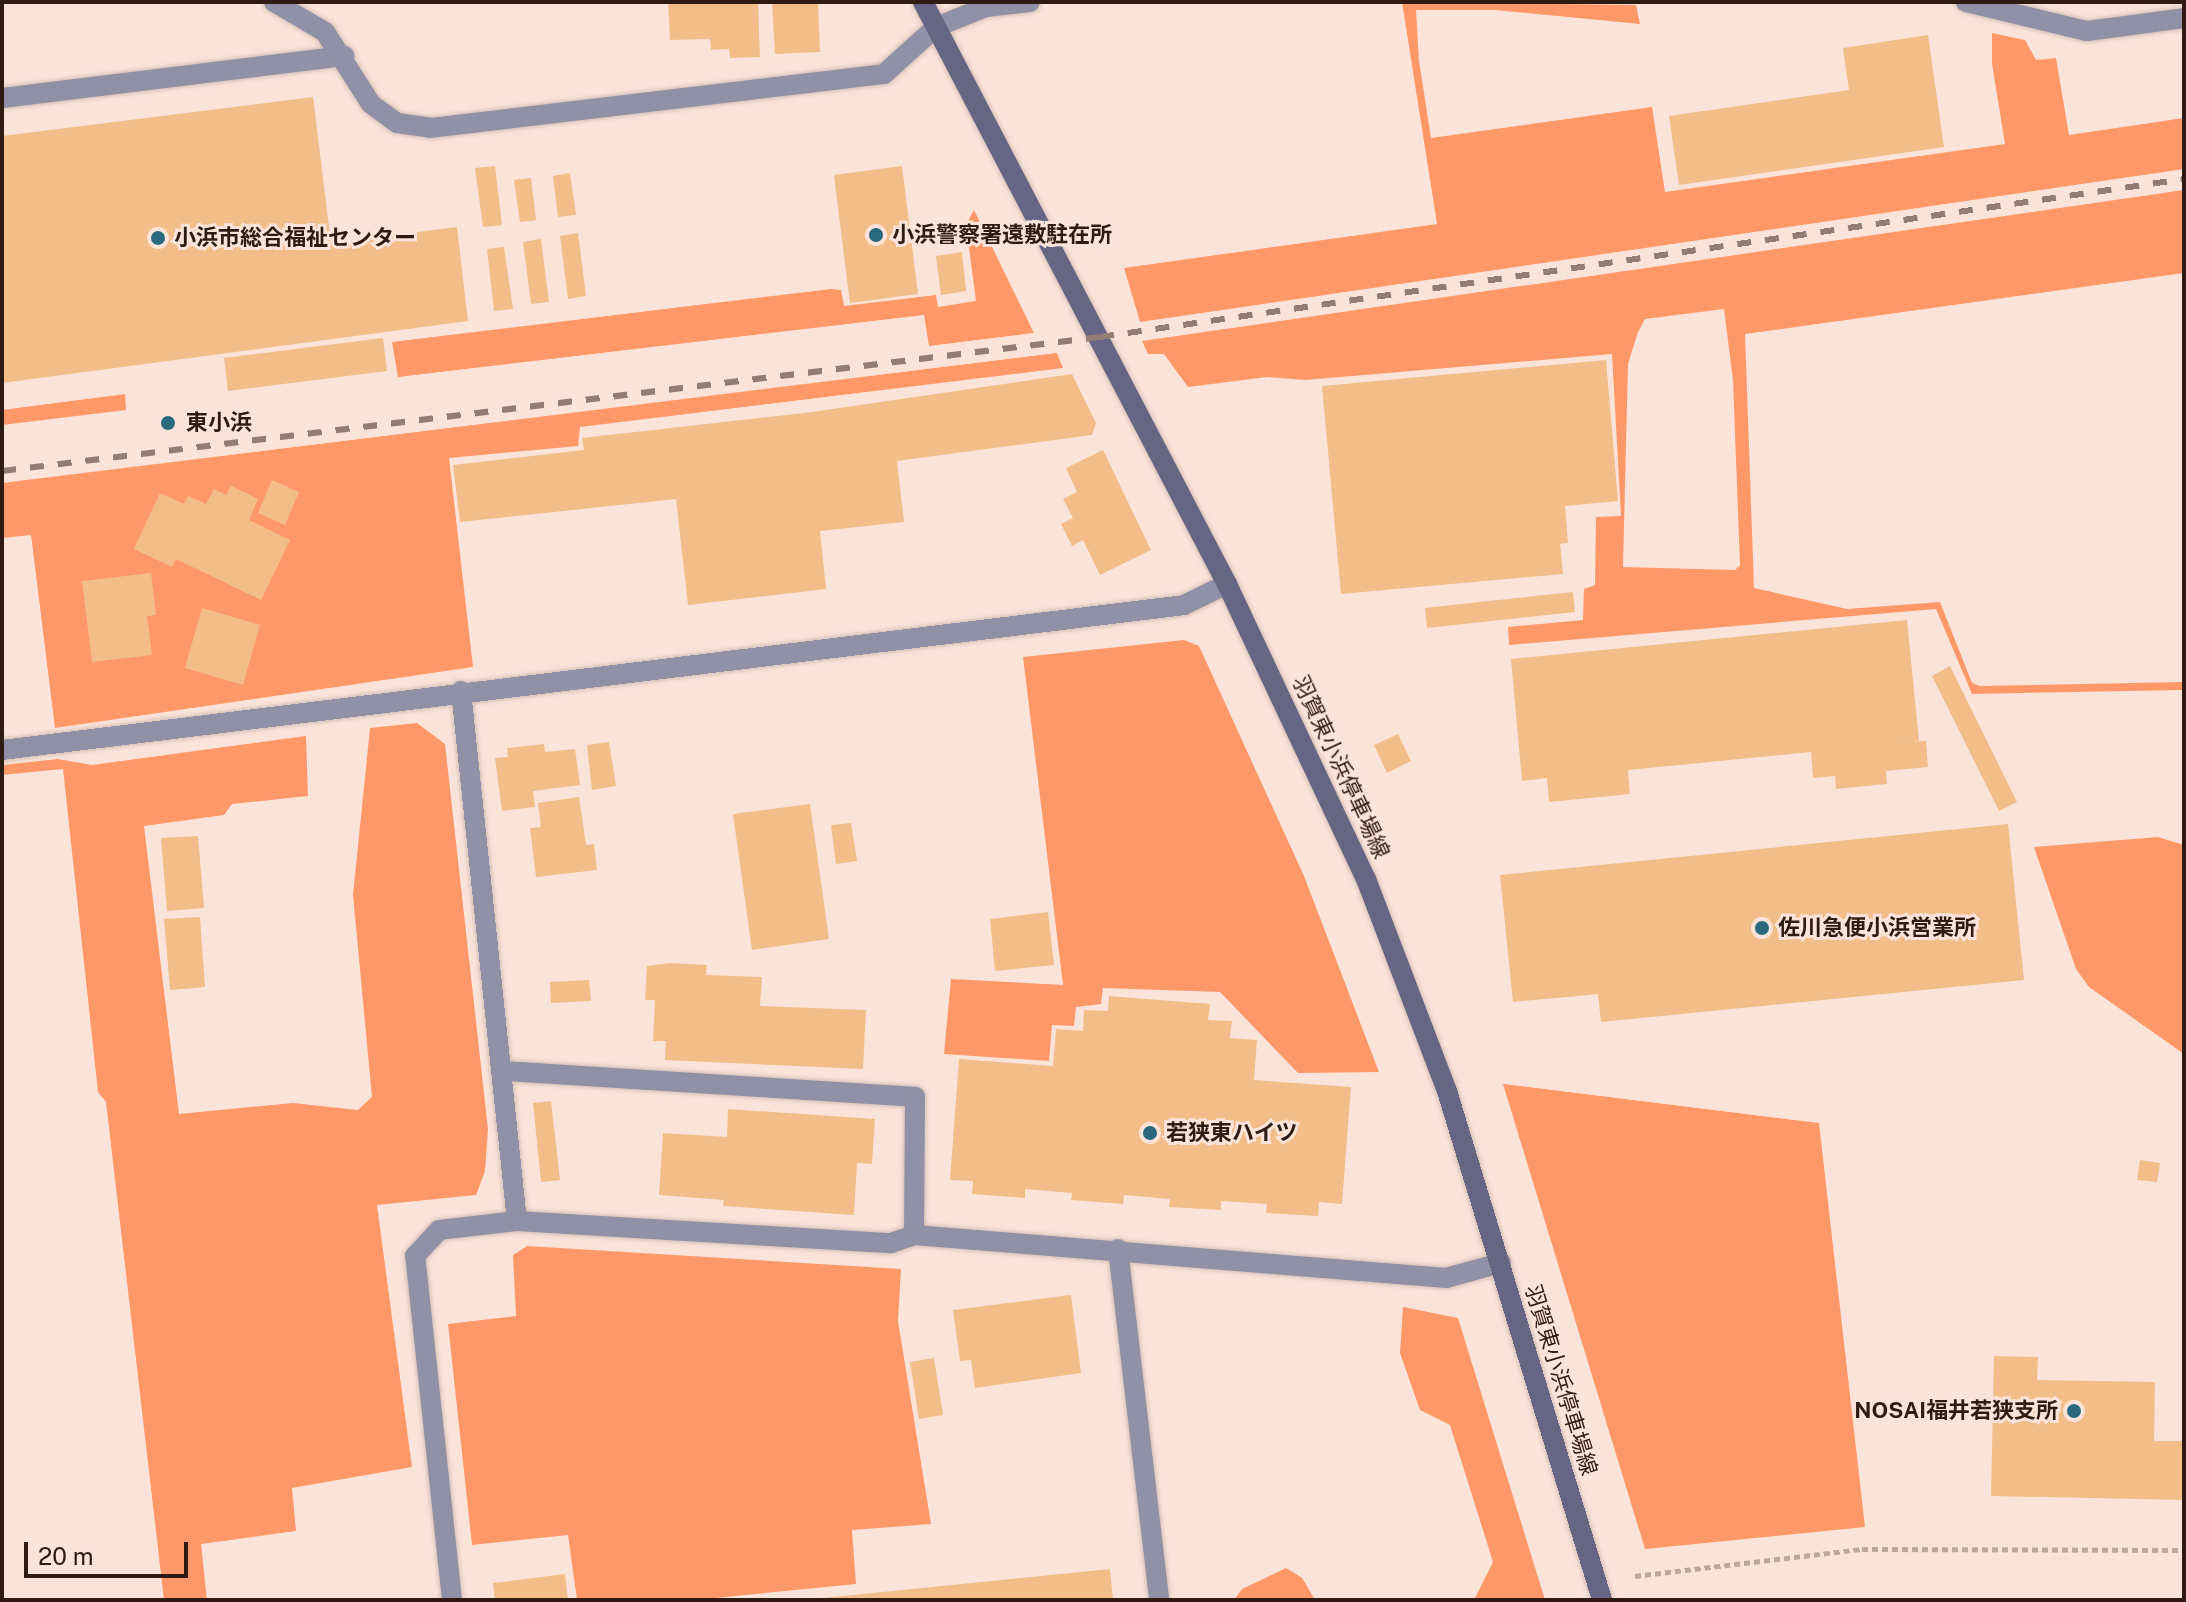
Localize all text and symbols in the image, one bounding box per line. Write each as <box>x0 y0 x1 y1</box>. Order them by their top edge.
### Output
place label: 小浜警察署遠敷駐在所 <box>892 222 1112 248</box>
place label: 小浜市総合福祉センター <box>174 225 416 251</box>
marker: 小浜警察署遠敷駐在所 <box>867 226 885 244</box>
marker: 小浜市総合福祉センター <box>149 229 167 247</box>
place label: 東小浜 <box>186 410 252 436</box>
marker: 東小浜 <box>157 412 179 434</box>
street label: 羽賀東小浜停車場線 <box>1287 672 1395 862</box>
place label: 佐川急便小浜営業所 <box>1778 915 1976 941</box>
marker: 佐川急便小浜営業所 <box>1753 919 1771 937</box>
place label: 若狭東ハイツ <box>1166 1120 1298 1146</box>
marker: 若狭東ハイツ <box>1141 1124 1159 1142</box>
street label: 羽賀東小浜停車場線 <box>1519 1281 1603 1479</box>
place label: NOSAI福井若狭支所 <box>1854 1398 2058 1424</box>
marker: NOSAI福井若狭支所 <box>2065 1402 2083 1420</box>
scale bar <box>28 1526 192 1576</box>
text: 20 m <box>38 1542 94 1570</box>

